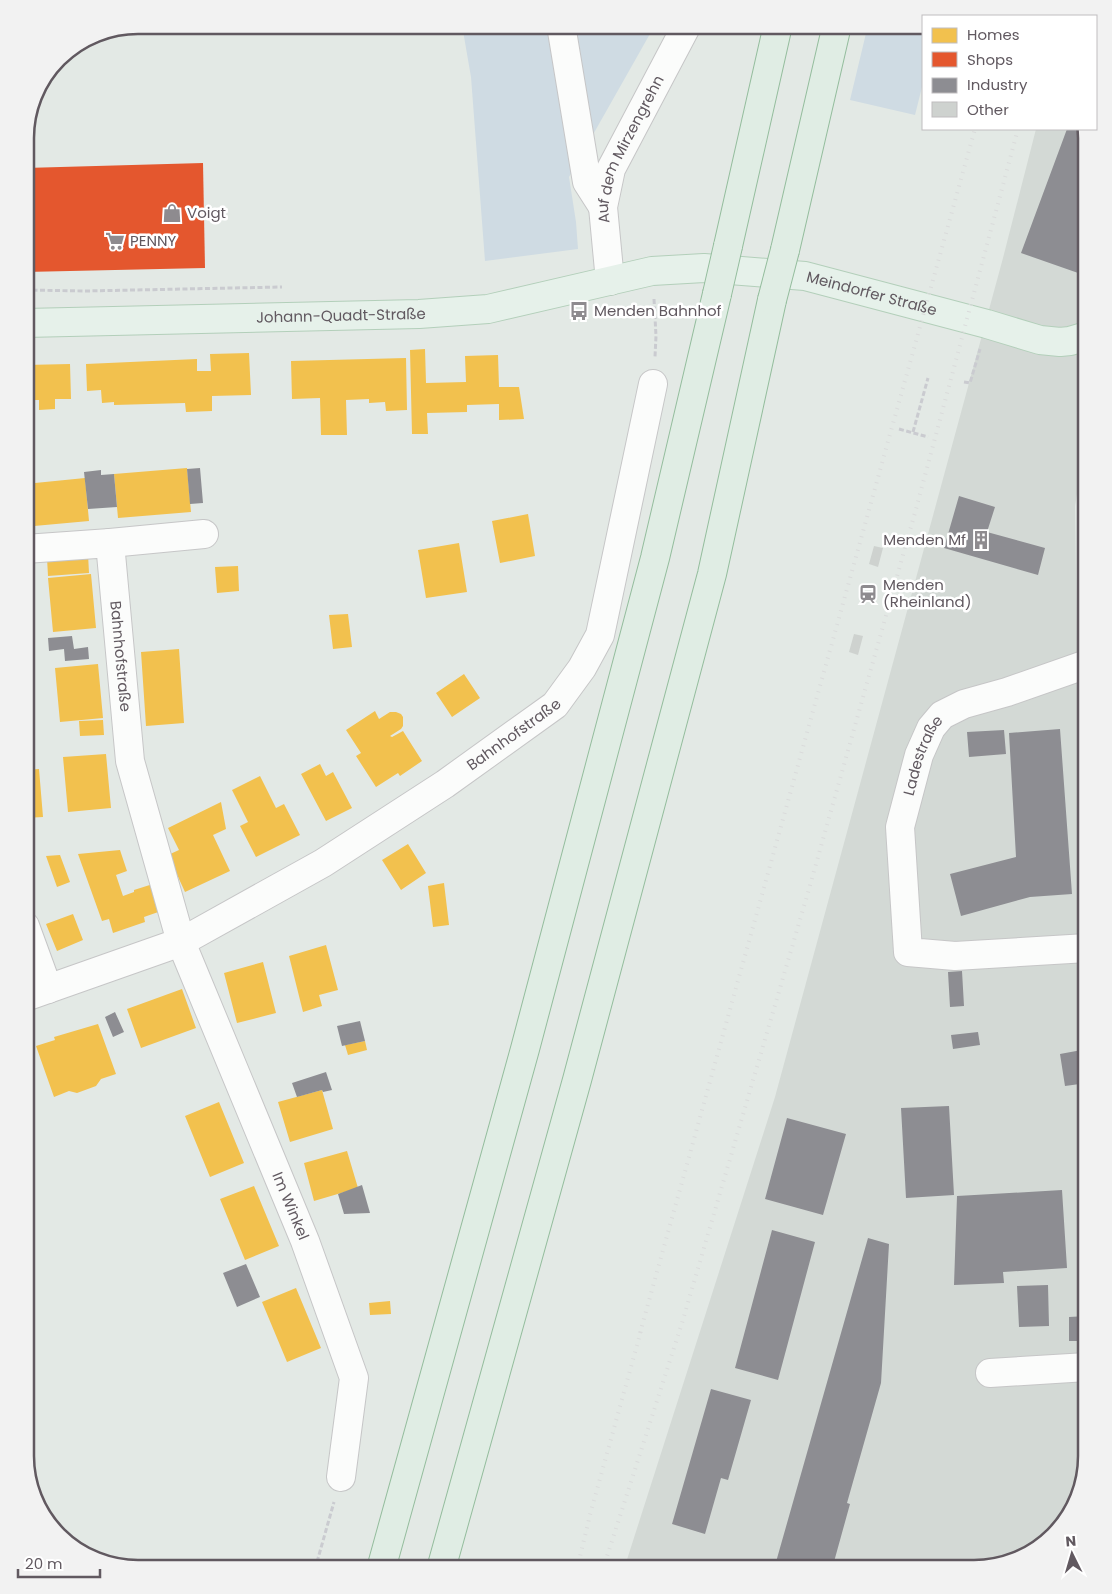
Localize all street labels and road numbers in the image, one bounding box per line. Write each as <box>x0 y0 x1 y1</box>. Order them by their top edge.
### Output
street label: Auf dem Mirzengrehn <box>592 71 669 224</box>
street label: Meindorfer Straße <box>804 266 939 320</box>
street label: Johann-Quadt-Straße <box>256 303 427 328</box>
street label: Bahnhofstraße <box>105 600 136 713</box>
street label: Bahnhofstraße <box>462 694 566 775</box>
street label: Ladestraße <box>898 710 947 798</box>
street label: Im Winkel <box>267 1169 314 1243</box>

